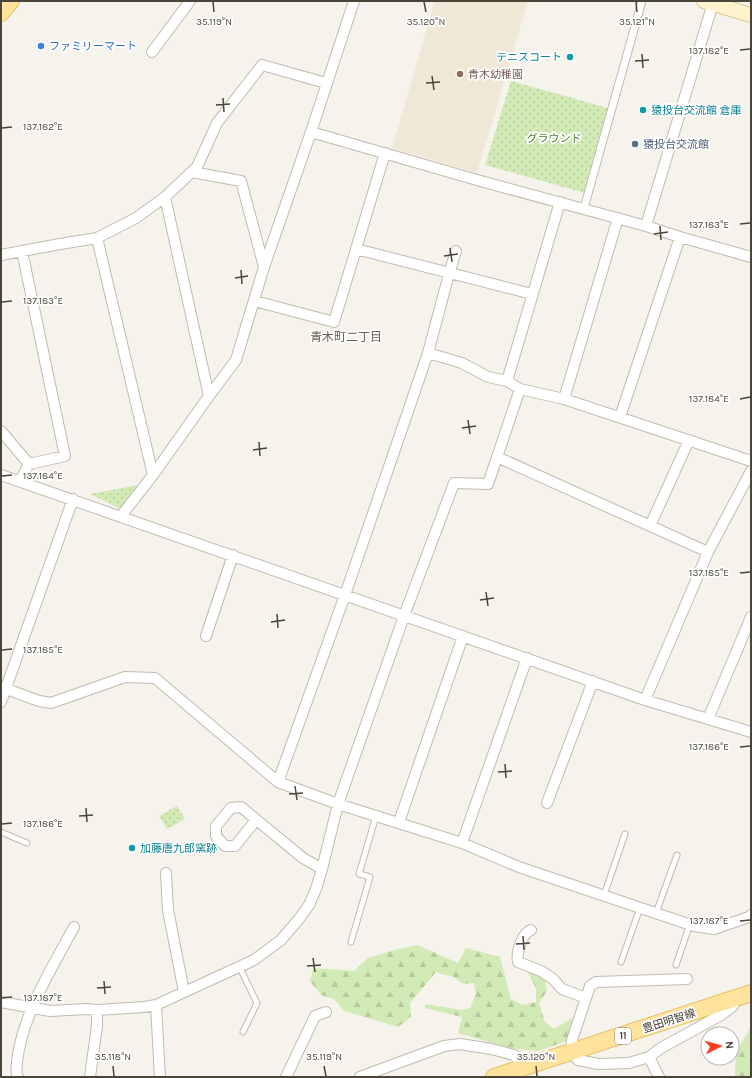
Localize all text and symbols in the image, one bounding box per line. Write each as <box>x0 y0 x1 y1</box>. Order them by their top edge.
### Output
text: 35.119°N <box>196 16 232 28</box>
text: 35.120°N <box>407 16 445 28</box>
text: 35.121°N <box>619 16 655 28</box>
place label: ファミリーマート <box>49 40 137 53</box>
marker: ファミリーマート <box>36 41 46 51</box>
text: 137.182°E <box>689 45 729 57</box>
place label: テニスコート <box>496 51 562 64</box>
marker: テニスコート <box>565 52 575 62</box>
place label: 青木幼稚園 <box>468 68 523 81</box>
marker: 青木幼稚園 <box>455 69 465 79</box>
place label: 猿投台交流館 倉庫 <box>651 104 742 117</box>
marker: 猿投台交流館 倉庫 <box>638 105 648 115</box>
text: 137.182°E <box>23 121 63 133</box>
park label: グラウンド <box>527 132 582 145</box>
place label: 猿投台交流館 <box>643 138 709 151</box>
marker: 猿投台交流館 <box>630 139 640 149</box>
text: 137.183°E <box>689 219 729 231</box>
text: 137.183°E <box>23 295 63 307</box>
district label: 青木町二丁目 <box>310 330 382 344</box>
text: 137.184°E <box>689 393 729 405</box>
text: 137.184°E <box>23 470 63 482</box>
text: 137.185°E <box>689 567 729 579</box>
text: 137.185°E <box>23 644 63 656</box>
text: 137.186°E <box>689 741 729 753</box>
text: 137.186°E <box>23 818 63 830</box>
place label: 加藤唐九郎窯跡 <box>140 842 217 855</box>
marker: 加藤唐九郎窯跡 <box>127 843 137 853</box>
text: 137.187°E <box>690 915 728 927</box>
text: 137.187°E <box>24 992 62 1004</box>
street label: 豊田明智線 <box>641 1006 697 1036</box>
north arrow <box>700 1026 740 1066</box>
road number: 11 <box>615 1028 631 1044</box>
text: N <box>723 1040 736 1050</box>
text: 35.118°N <box>95 1051 131 1063</box>
text: 35.119°N <box>306 1051 342 1063</box>
text: 35.120°N <box>517 1051 555 1063</box>

